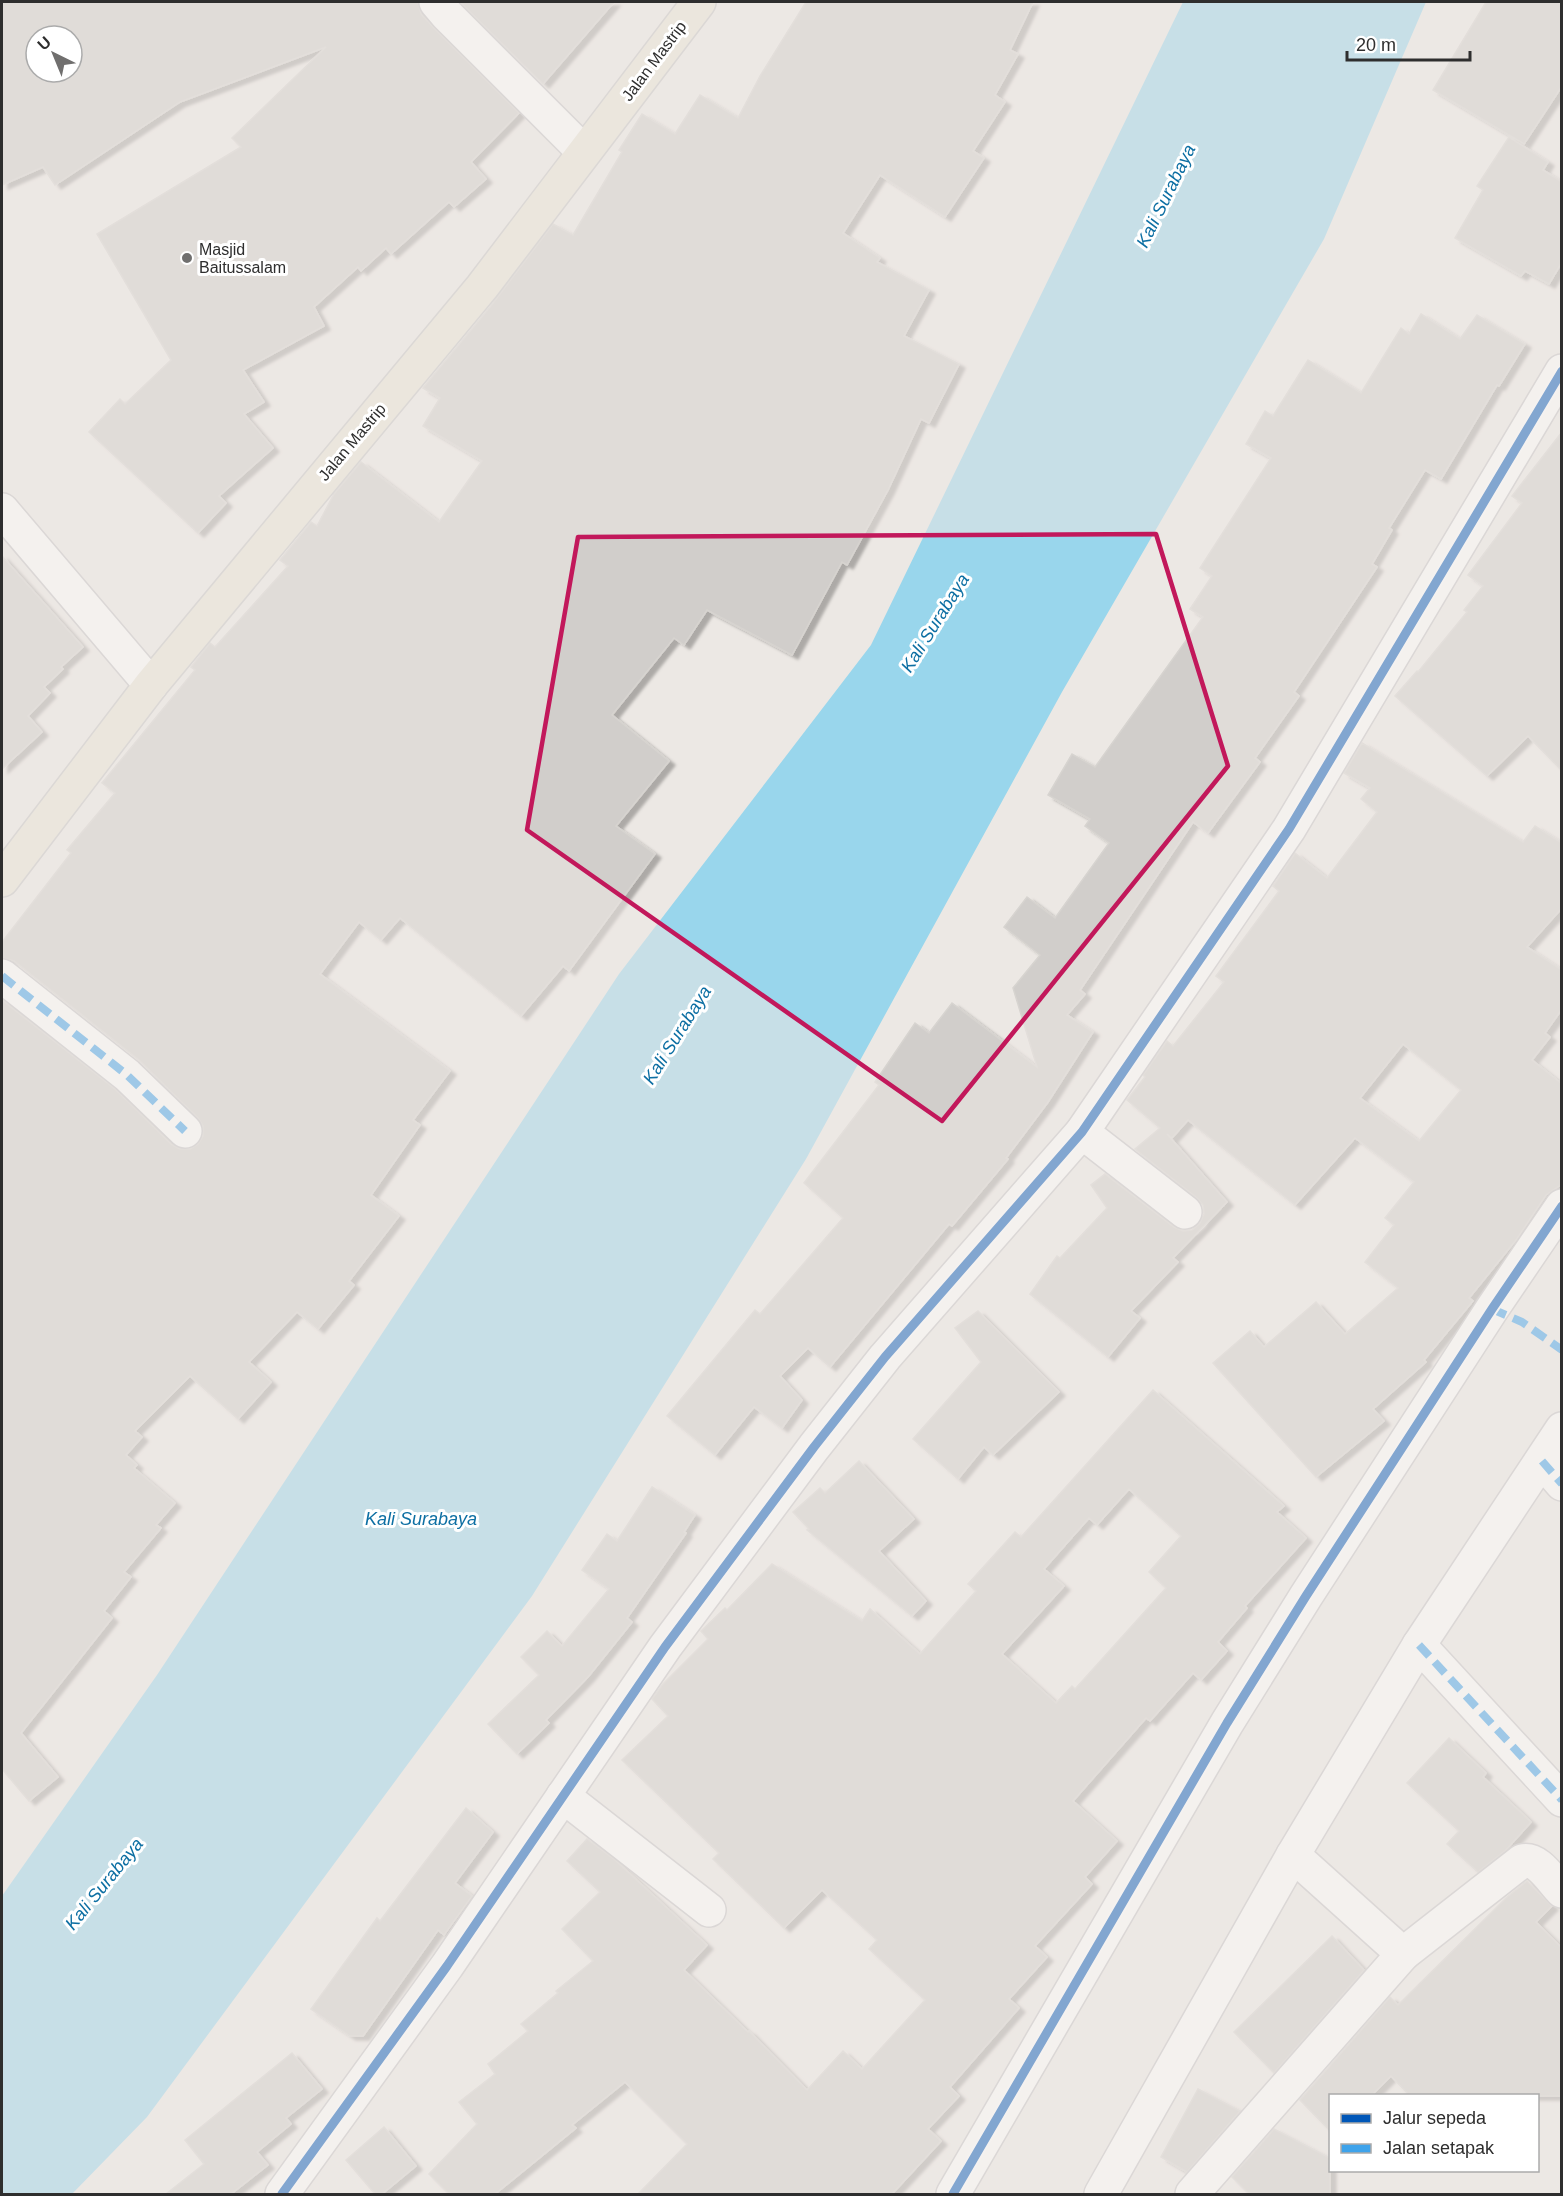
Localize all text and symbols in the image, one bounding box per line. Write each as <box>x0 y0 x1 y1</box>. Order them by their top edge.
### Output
street label: Jalan Mastrip <box>619 18 689 104</box>
north arrow <box>24 24 84 84</box>
scale bar <box>1347 24 1470 62</box>
text: U <box>34 33 54 54</box>
text: 20 m <box>1356 35 1396 55</box>
water label: Kali Surabaya <box>1132 141 1200 251</box>
place label: Masjid Baitussalam <box>199 241 286 276</box>
marker: Masjid Baitussalam <box>180 251 194 265</box>
street label: Jalan Mastrip <box>315 400 389 484</box>
water label: Kali Surabaya <box>897 570 973 676</box>
water label: Kali Surabaya <box>639 982 715 1088</box>
water label: Kali Surabaya <box>365 1509 477 1529</box>
water label: Kali Surabaya <box>61 1834 147 1934</box>
legend <box>1329 2094 1539 2172</box>
text: Jalur sepeda <box>1383 2108 1487 2128</box>
text: Jalan setapak <box>1383 2138 1495 2158</box>

